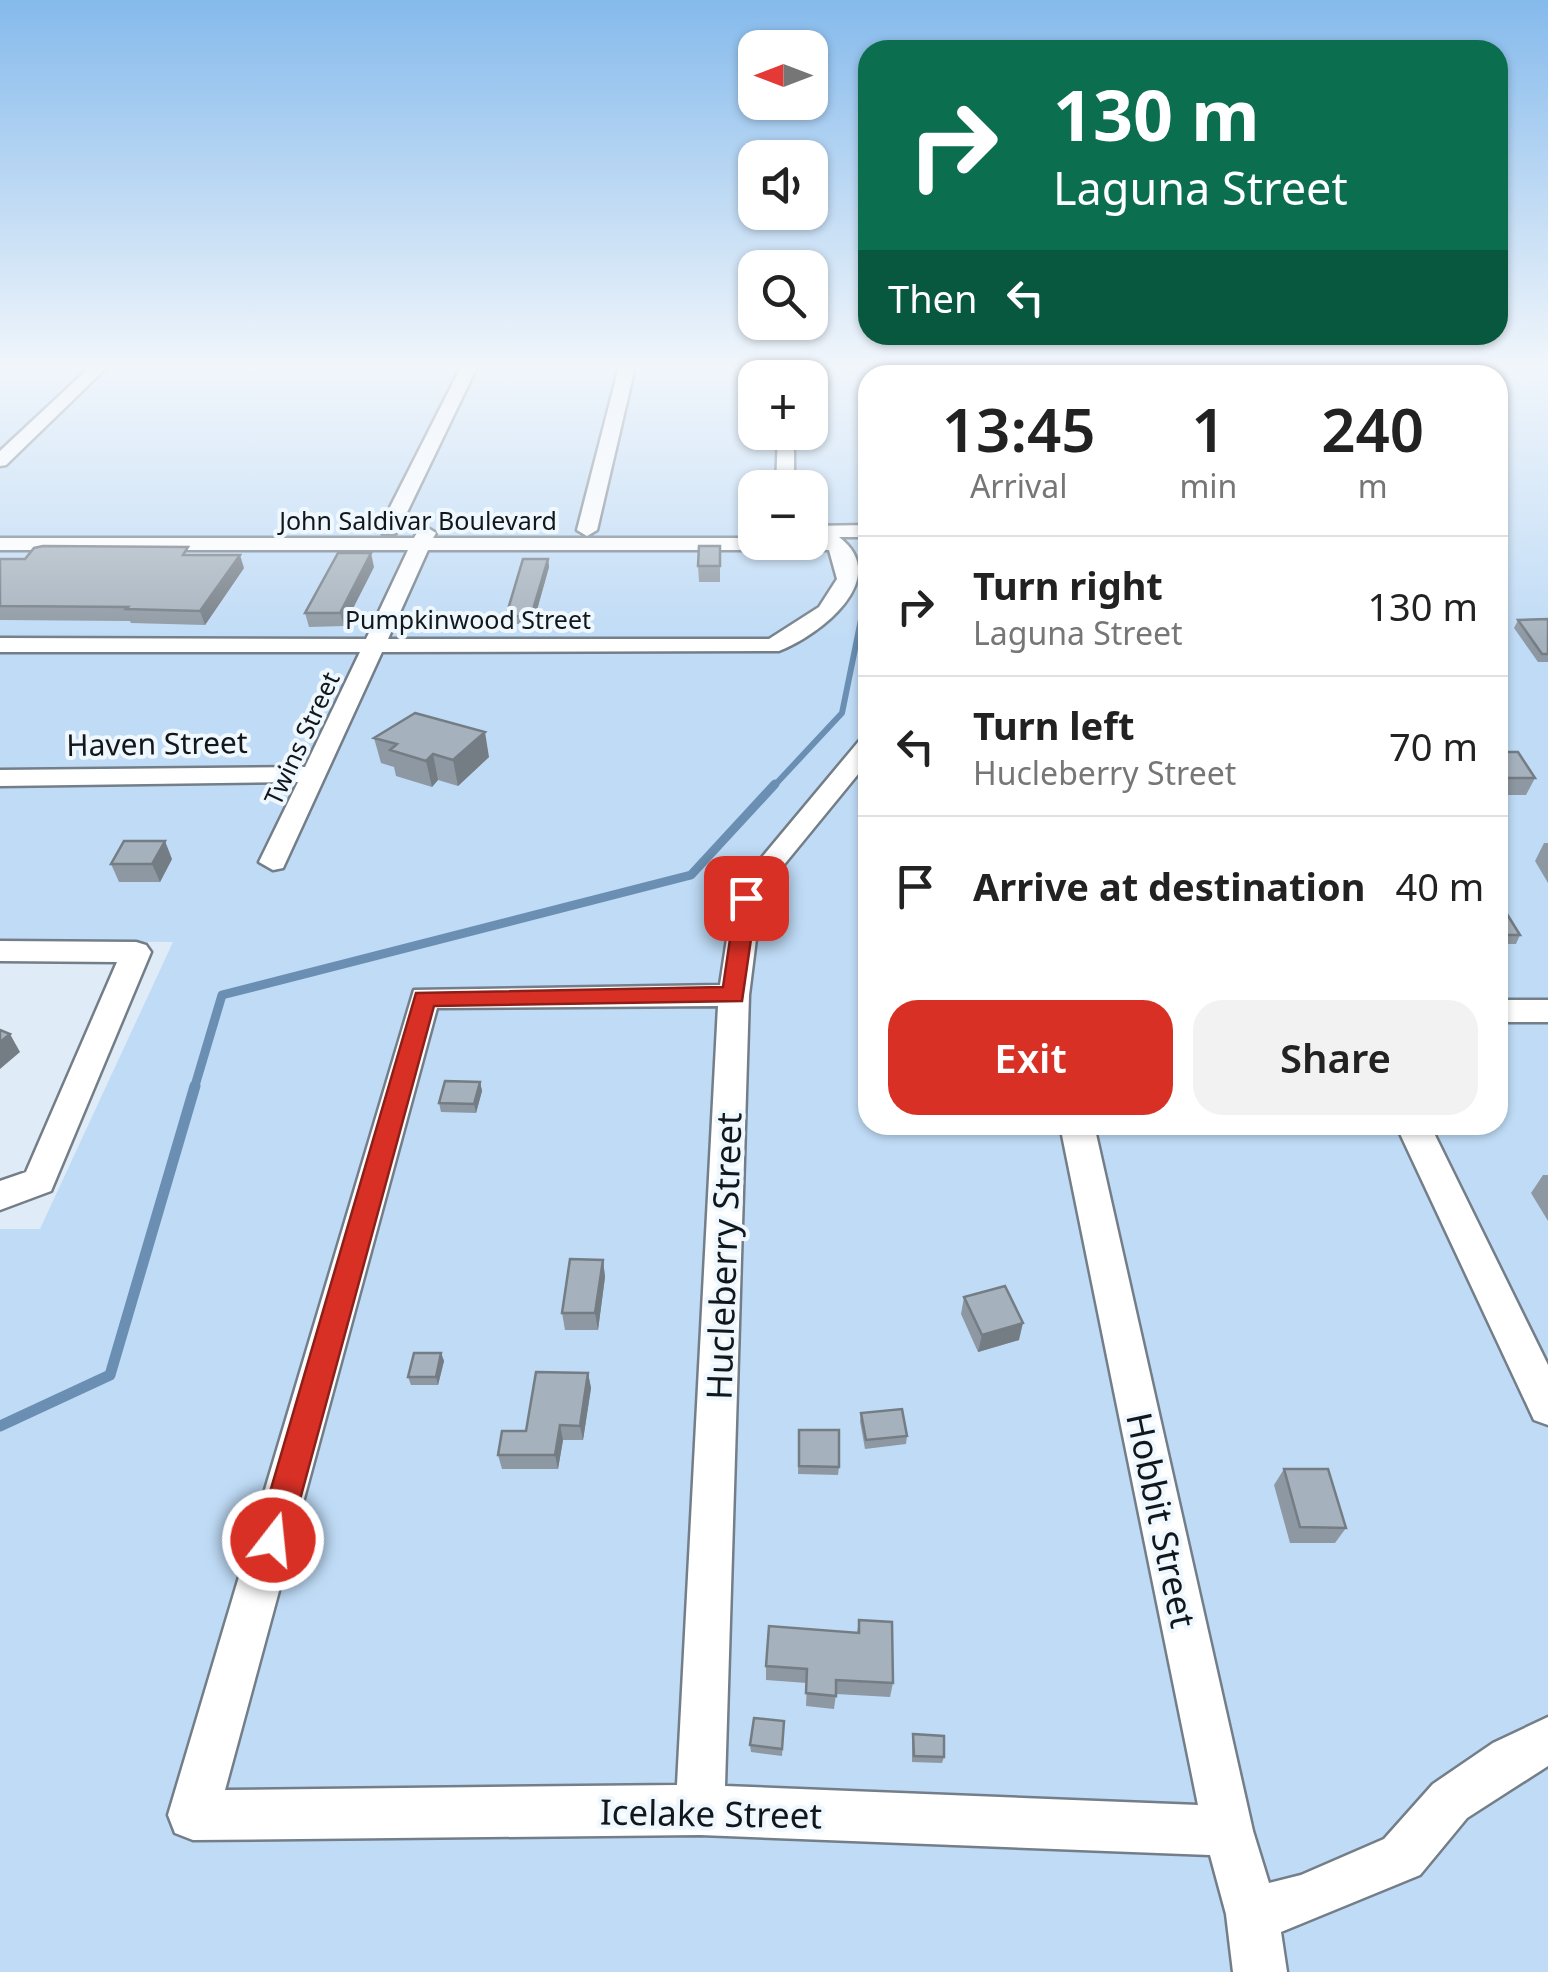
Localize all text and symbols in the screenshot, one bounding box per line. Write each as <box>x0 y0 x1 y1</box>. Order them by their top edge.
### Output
north arrow <box>738 30 828 120</box>
map controls <box>738 30 828 560</box>
text: 130 m <box>1053 66 1260 162</box>
icon: right <box>888 80 1018 210</box>
button: sound <box>738 140 828 230</box>
text: Laguna Street <box>1053 157 1348 218</box>
button: search <box>738 250 828 340</box>
icon: left <box>998 270 1053 325</box>
text: Then <box>888 272 978 324</box>
button: + <box>738 360 828 450</box>
text: 13:45 <box>942 388 1096 470</box>
text: 1 <box>1191 388 1226 470</box>
text: 240 <box>1321 388 1424 470</box>
text: Arrival <box>970 464 1068 507</box>
text: min <box>1179 464 1237 507</box>
text: m <box>1358 464 1388 507</box>
button: − <box>738 470 828 560</box>
street label: John Saldivar Boulevard <box>277 503 557 537</box>
text: Turn right <box>973 559 1163 611</box>
icon: right <box>888 579 943 634</box>
text: 130 m <box>1367 580 1478 632</box>
street label: Pumpkinwood Street <box>345 602 591 636</box>
text: Laguna Street <box>973 611 1183 654</box>
street label: Twins Street <box>255 666 347 810</box>
text: Turn left <box>973 699 1135 751</box>
icon: left <box>888 719 943 774</box>
text: 70 m <box>1389 720 1478 772</box>
street label: Haven Street <box>66 721 248 765</box>
text: Hucleberry Street <box>973 751 1236 794</box>
pin <box>704 856 789 941</box>
icon: arrive <box>888 859 943 914</box>
text: Arrive at destination <box>973 860 1365 912</box>
text: 40 m <box>1395 860 1484 912</box>
icon: arrive <box>719 871 774 926</box>
button: Exit <box>888 1000 1173 1115</box>
button: Share <box>1193 1000 1478 1115</box>
street label: Hucleberry Street <box>694 1111 752 1401</box>
street label: Hobbit Street <box>1116 1408 1208 1632</box>
position arrow <box>221 1488 325 1592</box>
street label: Icelake Street <box>599 1788 823 1838</box>

